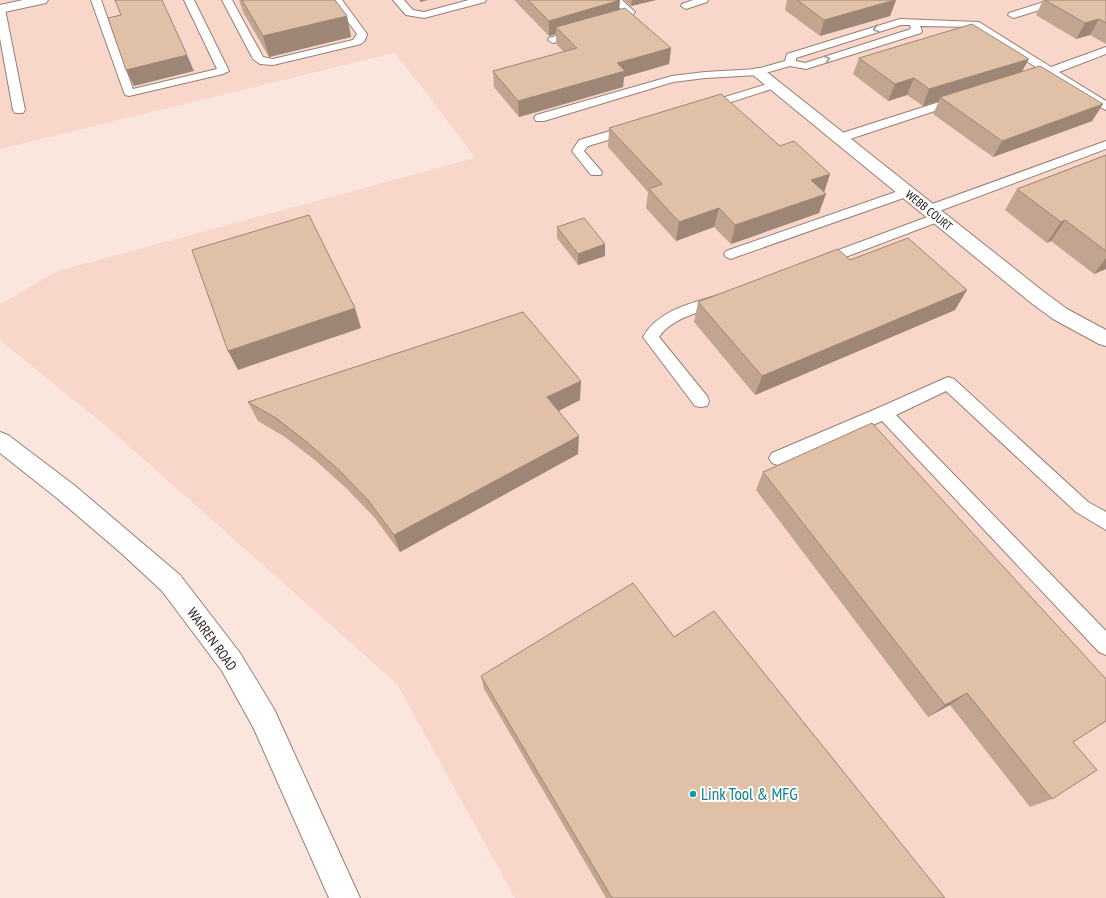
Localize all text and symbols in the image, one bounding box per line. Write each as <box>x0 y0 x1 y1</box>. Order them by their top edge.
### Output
one-way arrow <box>873 24 880 33</box>
one-way arrow <box>824 55 831 64</box>
street label: WEBB COURT <box>903 187 956 234</box>
street label: WARREN ROAD <box>183 604 241 674</box>
place label: Link Tool & MFG <box>701 783 798 805</box>
marker: Link Tool & MFG <box>688 789 698 799</box>

